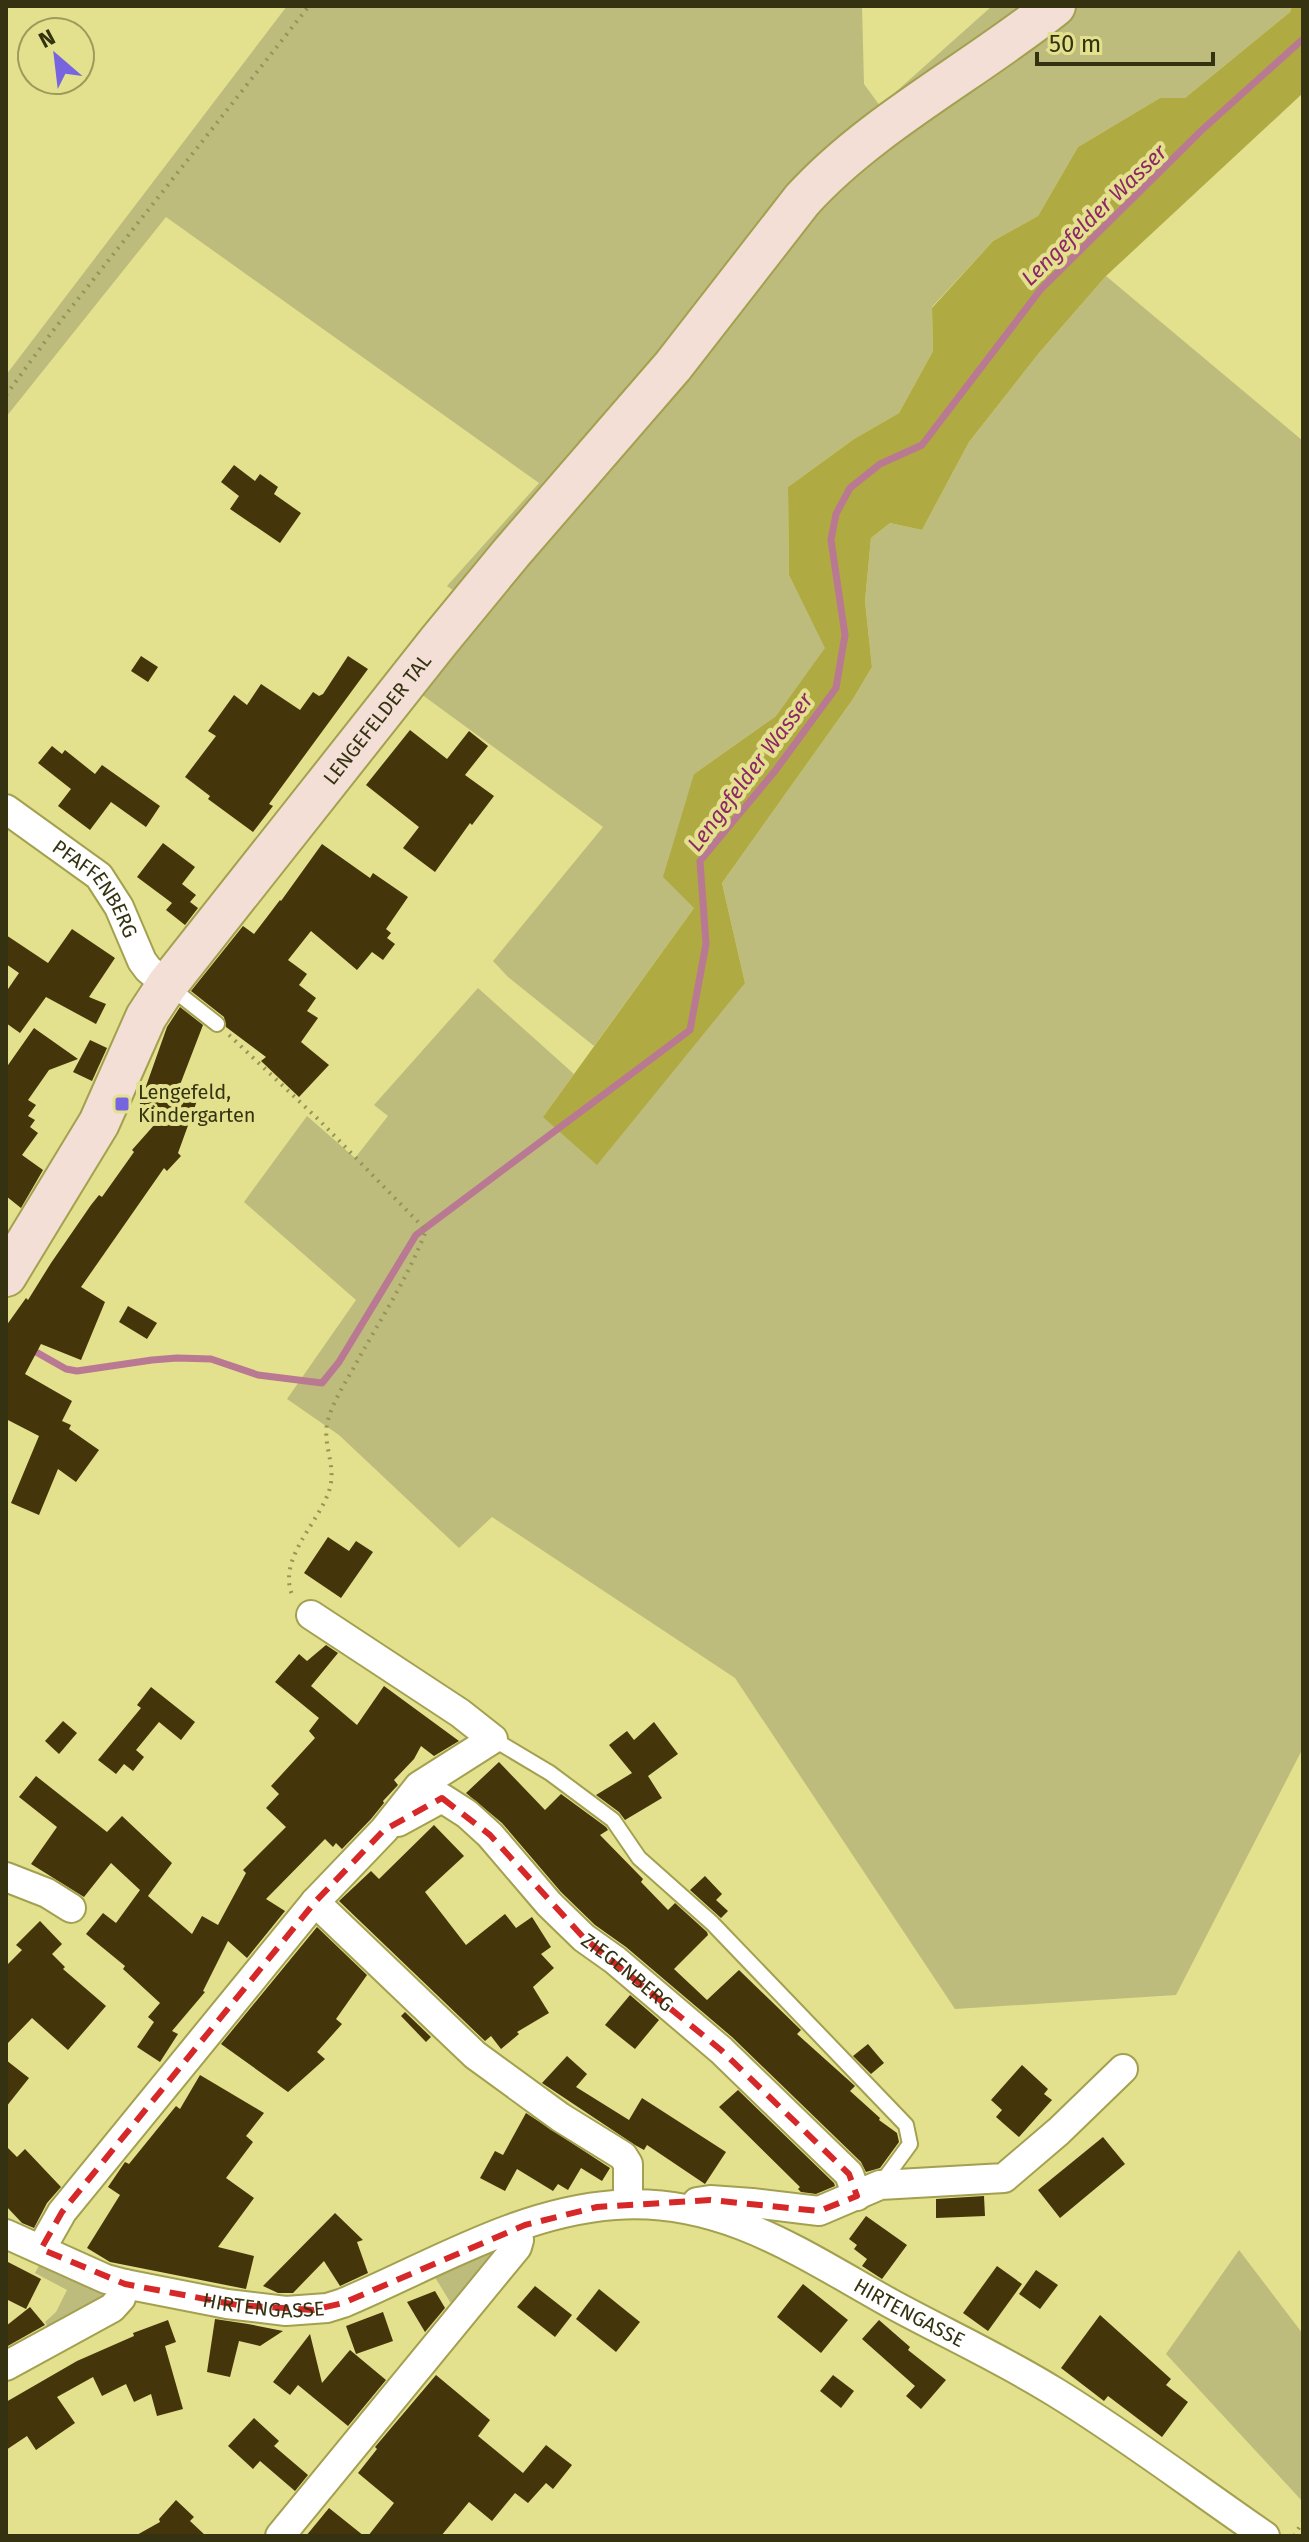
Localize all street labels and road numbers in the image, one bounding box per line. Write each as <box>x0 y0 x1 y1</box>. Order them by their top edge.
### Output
street label: LENGEFELDER TAL <box>318 649 436 789</box>
street label: PFAFFENBERG <box>48 835 143 941</box>
street label: ZIEGENBERG <box>577 1928 678 2016</box>
street label: HIRTENGASSE <box>850 2273 969 2352</box>
street label: HIRTENGASSE <box>201 2288 325 2323</box>

